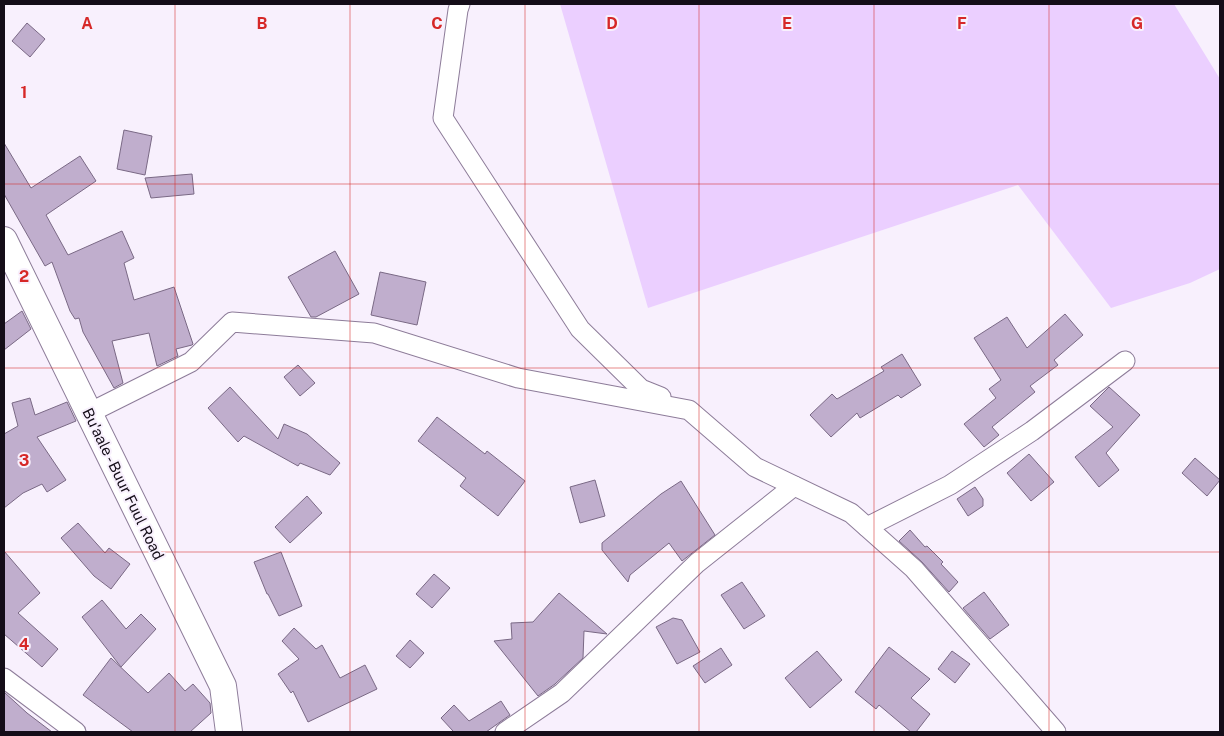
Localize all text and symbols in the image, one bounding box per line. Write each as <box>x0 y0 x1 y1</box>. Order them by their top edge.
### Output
text: A <box>81 14 93 33</box>
text: B <box>257 14 268 33</box>
text: C <box>431 14 443 33</box>
text: D <box>606 14 618 33</box>
text: E <box>782 14 792 33</box>
text: F <box>957 14 967 33</box>
text: G <box>1131 14 1143 33</box>
text: 1 <box>21 83 27 102</box>
text: 2 <box>19 267 29 286</box>
street label: Bu'aale - Buur Fuul Road <box>79 405 168 562</box>
text: 3 <box>19 451 29 470</box>
text: 4 <box>19 635 30 654</box>

